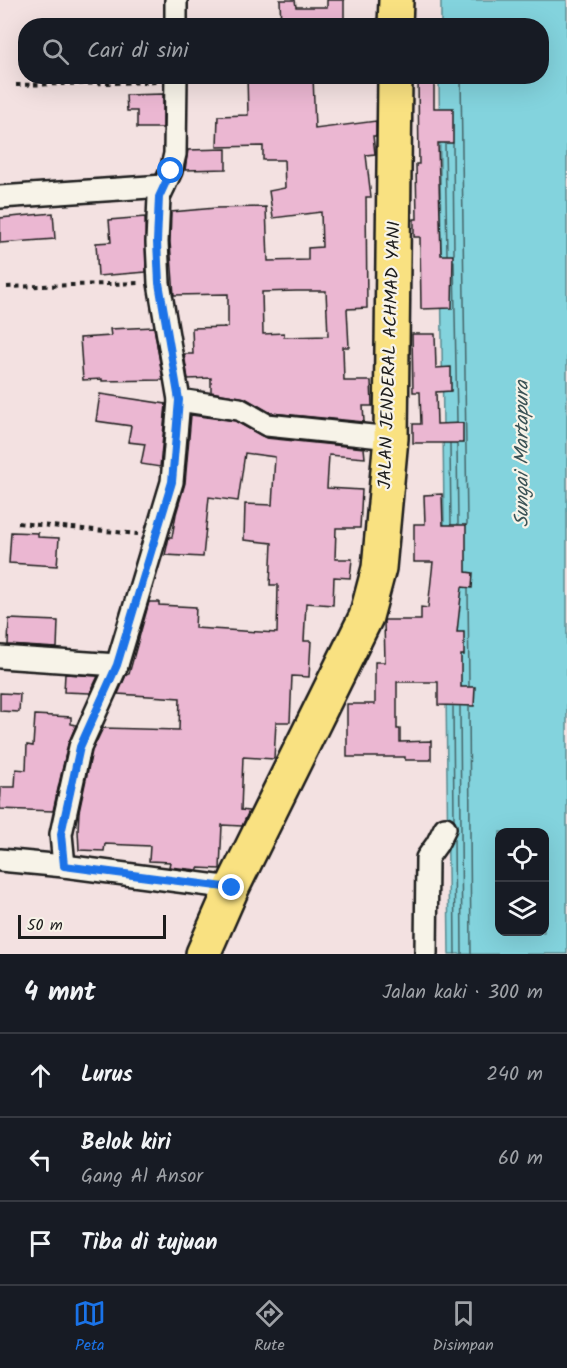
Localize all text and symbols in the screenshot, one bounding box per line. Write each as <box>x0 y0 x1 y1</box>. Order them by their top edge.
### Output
search box <box>18 18 549 84</box>
text: Cari di sini <box>87 34 188 69</box>
icon: search <box>39 35 72 68</box>
route start <box>157 157 183 183</box>
street label: JALAN JENDERAL ACHMAD YANI <box>371 221 410 490</box>
water label: Sungai Martapura <box>507 379 539 527</box>
map controls <box>495 828 549 936</box>
button: locate <box>495 828 549 882</box>
route end <box>218 874 244 900</box>
button: layers <box>495 882 549 936</box>
scale bar <box>18 912 166 940</box>
text: 50 m <box>27 913 63 938</box>
text: 4 mnt <box>24 972 96 1014</box>
text: Jalan kaki · 300 m <box>382 977 543 1009</box>
text: Lurus <box>81 1058 133 1093</box>
icon: ahead <box>24 1059 57 1092</box>
text: 240 m <box>486 1059 543 1091</box>
text: Belok kiri <box>81 1126 171 1161</box>
icon: left <box>24 1143 57 1176</box>
text: 60 m <box>498 1143 543 1175</box>
text: Gang Al Ansor <box>81 1161 203 1193</box>
text: Tiba di tujuan <box>81 1226 217 1261</box>
icon: arrive <box>24 1227 57 1260</box>
tab: Peta <box>73 1297 106 1358</box>
tab: Rute <box>253 1297 286 1358</box>
tab: Disimpan <box>433 1297 494 1358</box>

